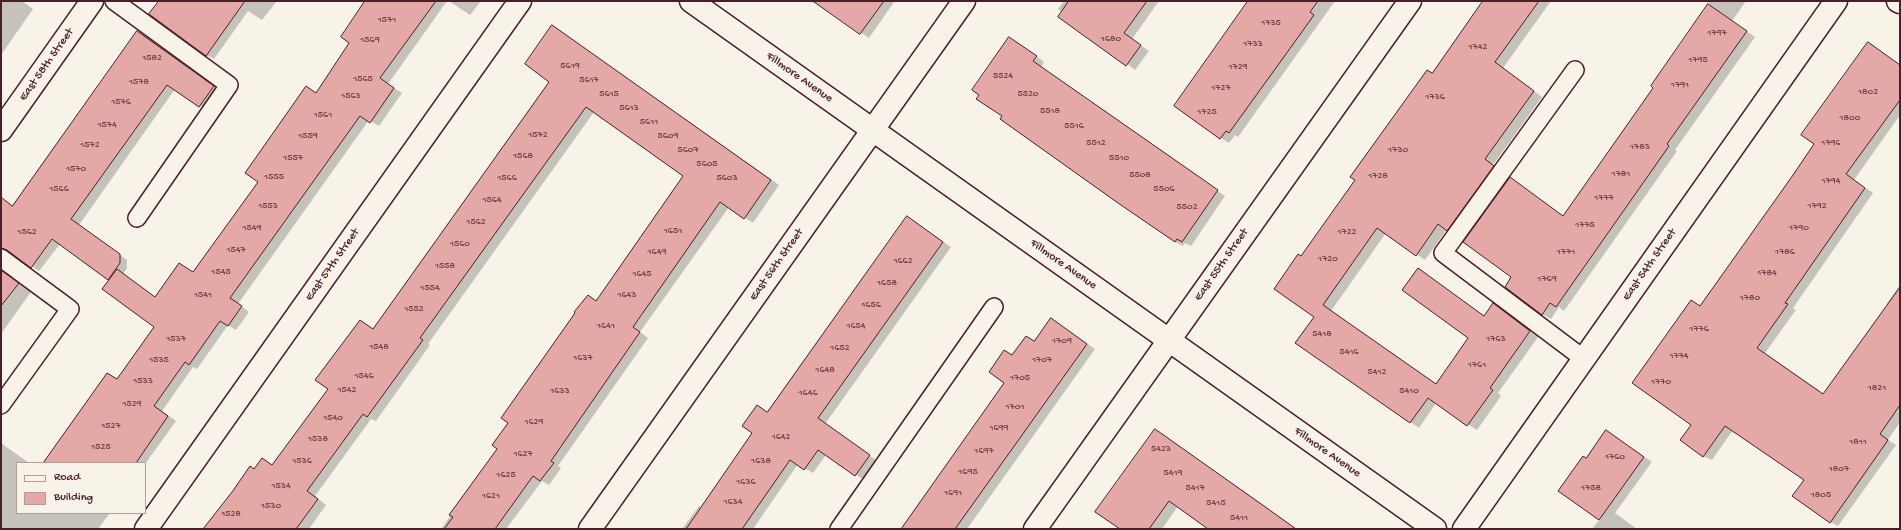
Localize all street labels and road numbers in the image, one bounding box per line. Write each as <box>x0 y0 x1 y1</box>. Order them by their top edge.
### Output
street label: East 58th Street <box>17 26 77 104</box>
street label: Fillmore Avenue <box>763 50 835 106</box>
street label: East 57th Street <box>303 226 363 304</box>
street label: East 56th Street <box>747 226 807 304</box>
street label: East 55th Street <box>1192 226 1252 304</box>
street label: East 54th Street <box>1620 226 1680 304</box>
street label: Fillmore Avenue <box>1027 237 1099 293</box>
street label: Fillmore Avenue <box>1291 425 1363 481</box>

